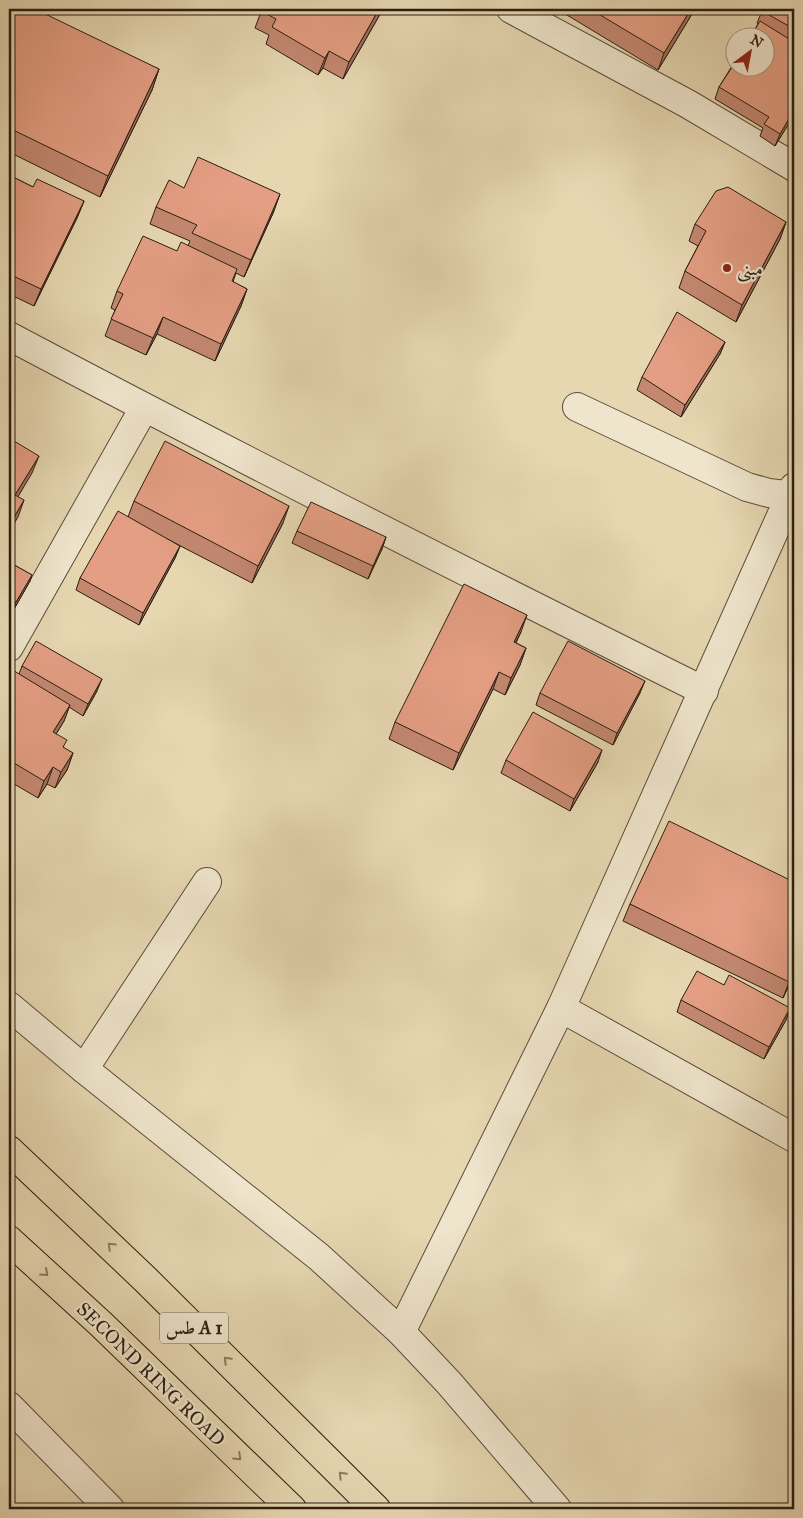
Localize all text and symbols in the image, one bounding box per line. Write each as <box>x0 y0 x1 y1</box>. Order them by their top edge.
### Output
north arrow <box>726 28 776 78</box>
text: N <box>747 31 766 52</box>
place label: مبنى <box>737 257 763 282</box>
marker: مبنى <box>721 262 733 274</box>
one-way arrow <box>107 1243 116 1252</box>
one-way arrow <box>39 1267 48 1276</box>
street label: SECOND RING ROAD <box>72 1297 230 1451</box>
road number: طس A 1 <box>160 1312 228 1344</box>
one-way arrow <box>223 1357 232 1366</box>
one-way arrow <box>233 1451 242 1460</box>
one-way arrow <box>339 1472 348 1481</box>

